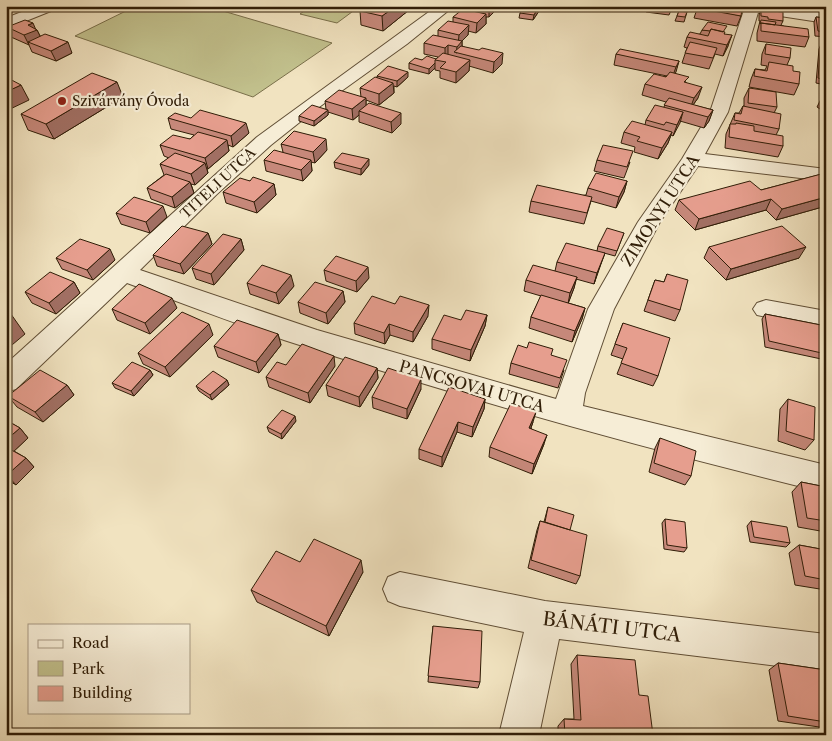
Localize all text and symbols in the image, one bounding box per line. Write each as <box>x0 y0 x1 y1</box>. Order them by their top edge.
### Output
place label: Szivárvány Óvoda <box>72 91 190 110</box>
marker: Szivárvány Óvoda <box>56 95 68 107</box>
street label: TITELI UTCA <box>177 143 260 222</box>
street label: ZIMONYI UTCA <box>616 149 704 270</box>
street label: PANCSOVAI UTCA <box>397 356 548 417</box>
street label: BÁNÁTI UTCA <box>541 607 683 647</box>
legend <box>28 624 190 714</box>
text: Road <box>72 633 109 652</box>
text: Park <box>72 659 106 678</box>
text: Building <box>72 683 132 702</box>

